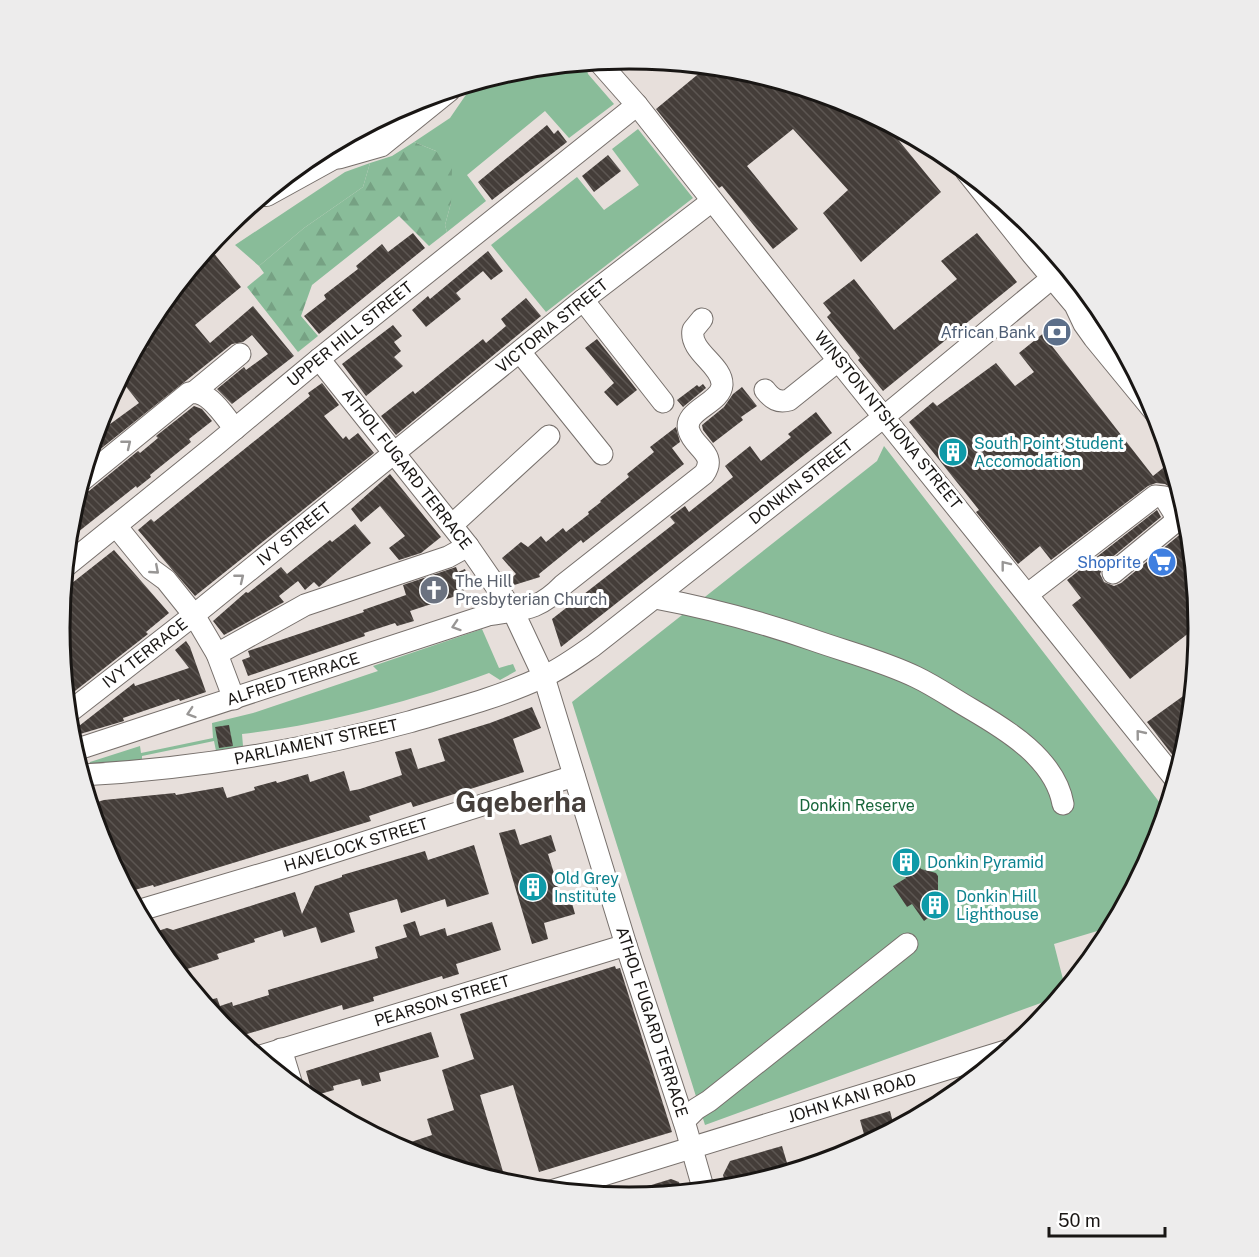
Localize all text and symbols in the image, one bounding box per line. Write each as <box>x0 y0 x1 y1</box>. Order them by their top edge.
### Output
street label: VICTORIA STREET <box>492 275 612 377</box>
street label: UPPER HILL STREET <box>283 277 417 390</box>
bank icon: African Bank <box>1041 316 1073 348</box>
place label: African Bank <box>941 323 1036 342</box>
street label: WINSTON NTSHONA STREET <box>810 327 966 513</box>
street label: ATHOL FUGARD TERRACE <box>338 385 476 553</box>
place label: South Point Student Accomodation <box>974 434 1124 471</box>
street label: DONKIN STREET <box>745 435 857 529</box>
building icon: South Point Student Accomodation <box>937 436 969 468</box>
one-way arrow <box>120 441 131 452</box>
street label: IVY STREET <box>253 498 335 570</box>
supermarket icon: Shoprite <box>1146 546 1178 578</box>
place label: Shoprite <box>1077 553 1141 572</box>
one-way arrow <box>1001 561 1012 572</box>
one-way arrow <box>148 563 158 574</box>
place label: The Hill Presbyterian Church <box>455 572 607 609</box>
one-way arrow <box>233 574 244 585</box>
church icon: The Hill Presbyterian Church <box>418 574 450 606</box>
street label: IVY TERRACE <box>99 614 191 692</box>
one-way arrow <box>451 618 462 631</box>
street label: ALFRED TERRACE <box>224 649 362 709</box>
one-way arrow <box>186 705 197 718</box>
street label: PARLIAMENT STREET <box>232 715 400 769</box>
one-way arrow <box>1136 730 1147 741</box>
district label: Gqeberha <box>455 785 587 818</box>
park label: Donkin Reserve <box>799 796 915 815</box>
street label: HAVELOCK STREET <box>282 814 431 876</box>
building icon: Donkin Pyramid <box>890 846 922 878</box>
place label: Donkin Pyramid <box>927 853 1044 872</box>
place label: Old Grey Institute <box>554 869 619 906</box>
building icon: Old Grey Institute <box>517 871 549 903</box>
place label: Donkin Hill Lighthouse <box>956 887 1039 924</box>
building icon: Donkin Hill Lighthouse <box>919 889 951 921</box>
street label: ATHOL FUGARD TERRACE <box>612 924 692 1120</box>
street label: PEARSON STREET <box>372 971 512 1031</box>
street label: JOHN KANI ROAD <box>785 1069 919 1127</box>
scale bar <box>1049 1200 1164 1238</box>
text: 50 m <box>1058 1210 1101 1231</box>

